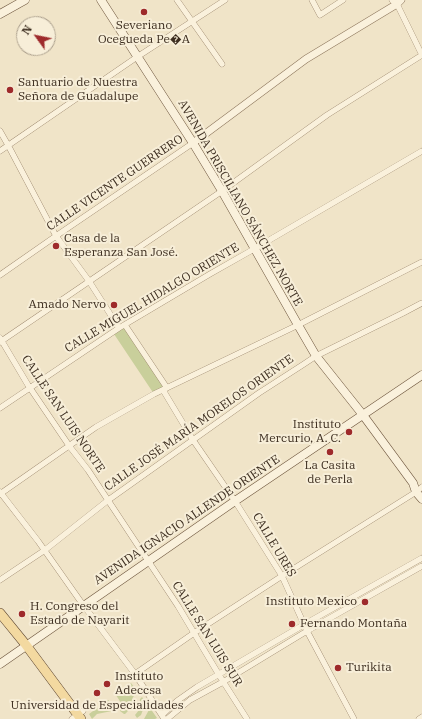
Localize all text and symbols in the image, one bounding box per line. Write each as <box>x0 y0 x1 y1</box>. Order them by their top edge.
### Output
marker: Severiano Ocegueda Pe�A <box>139 7 149 17</box>
north arrow <box>16 16 56 56</box>
place label: Severiano Ocegueda Pe�A <box>98 19 190 47</box>
text: N <box>19 23 35 37</box>
place label: Santuario de Nuestra Señora de Guadalupe <box>18 76 139 104</box>
marker: Santuario de Nuestra Señora de Guadalupe <box>5 85 15 95</box>
street label: AVENIDA PRISCILIANO SÁNCHEZ NORTE <box>175 97 305 309</box>
street label: CALLE VICENTE GUERRERO <box>44 132 186 234</box>
place label: Casa de la Esperanza San José. <box>64 232 178 260</box>
street label: CALLE MIGUEL HIDALGO ORIENTE <box>62 240 242 356</box>
marker: Casa de la Esperanza San José. <box>51 241 61 251</box>
place label: Amado Nervo <box>28 298 106 312</box>
marker: Amado Nervo <box>109 300 119 310</box>
street label: CALLE JOSÉ MARÍA MORELOS ORIENTE <box>102 352 296 494</box>
street label: CALLE SAN LUIS NORTE <box>18 353 108 475</box>
place label: Instituto Mercurio, A. C. <box>259 418 341 446</box>
marker: Instituto Mercurio, A. C. <box>344 427 354 437</box>
marker: La Casita de Perla <box>325 447 335 457</box>
street label: AVENIDA IGNACIO ALLENDE ORIENTE <box>91 452 283 588</box>
place label: La Casita de Perla <box>304 459 356 487</box>
street label: CALLE URES <box>249 510 299 580</box>
street label: CALLE SAN LUIS SUR <box>169 579 245 689</box>
place label: Instituto Mexico <box>266 595 357 609</box>
marker: Instituto Mexico <box>360 597 370 607</box>
place label: H. Congreso del Estado de Nayarit <box>30 600 129 628</box>
marker: H. Congreso del Estado de Nayarit <box>17 609 27 619</box>
place label: Fernando Montaña <box>300 617 407 631</box>
marker: Fernando Montaña <box>287 619 297 629</box>
place label: Turikita <box>346 661 392 675</box>
marker: Turikita <box>333 663 343 673</box>
place label: Instituto Adeccsa <box>115 670 163 698</box>
marker: Instituto Adeccsa <box>102 679 112 689</box>
marker: Universidad de Especialidades <box>92 688 102 698</box>
place label: Universidad de Especialidades <box>10 699 184 713</box>

